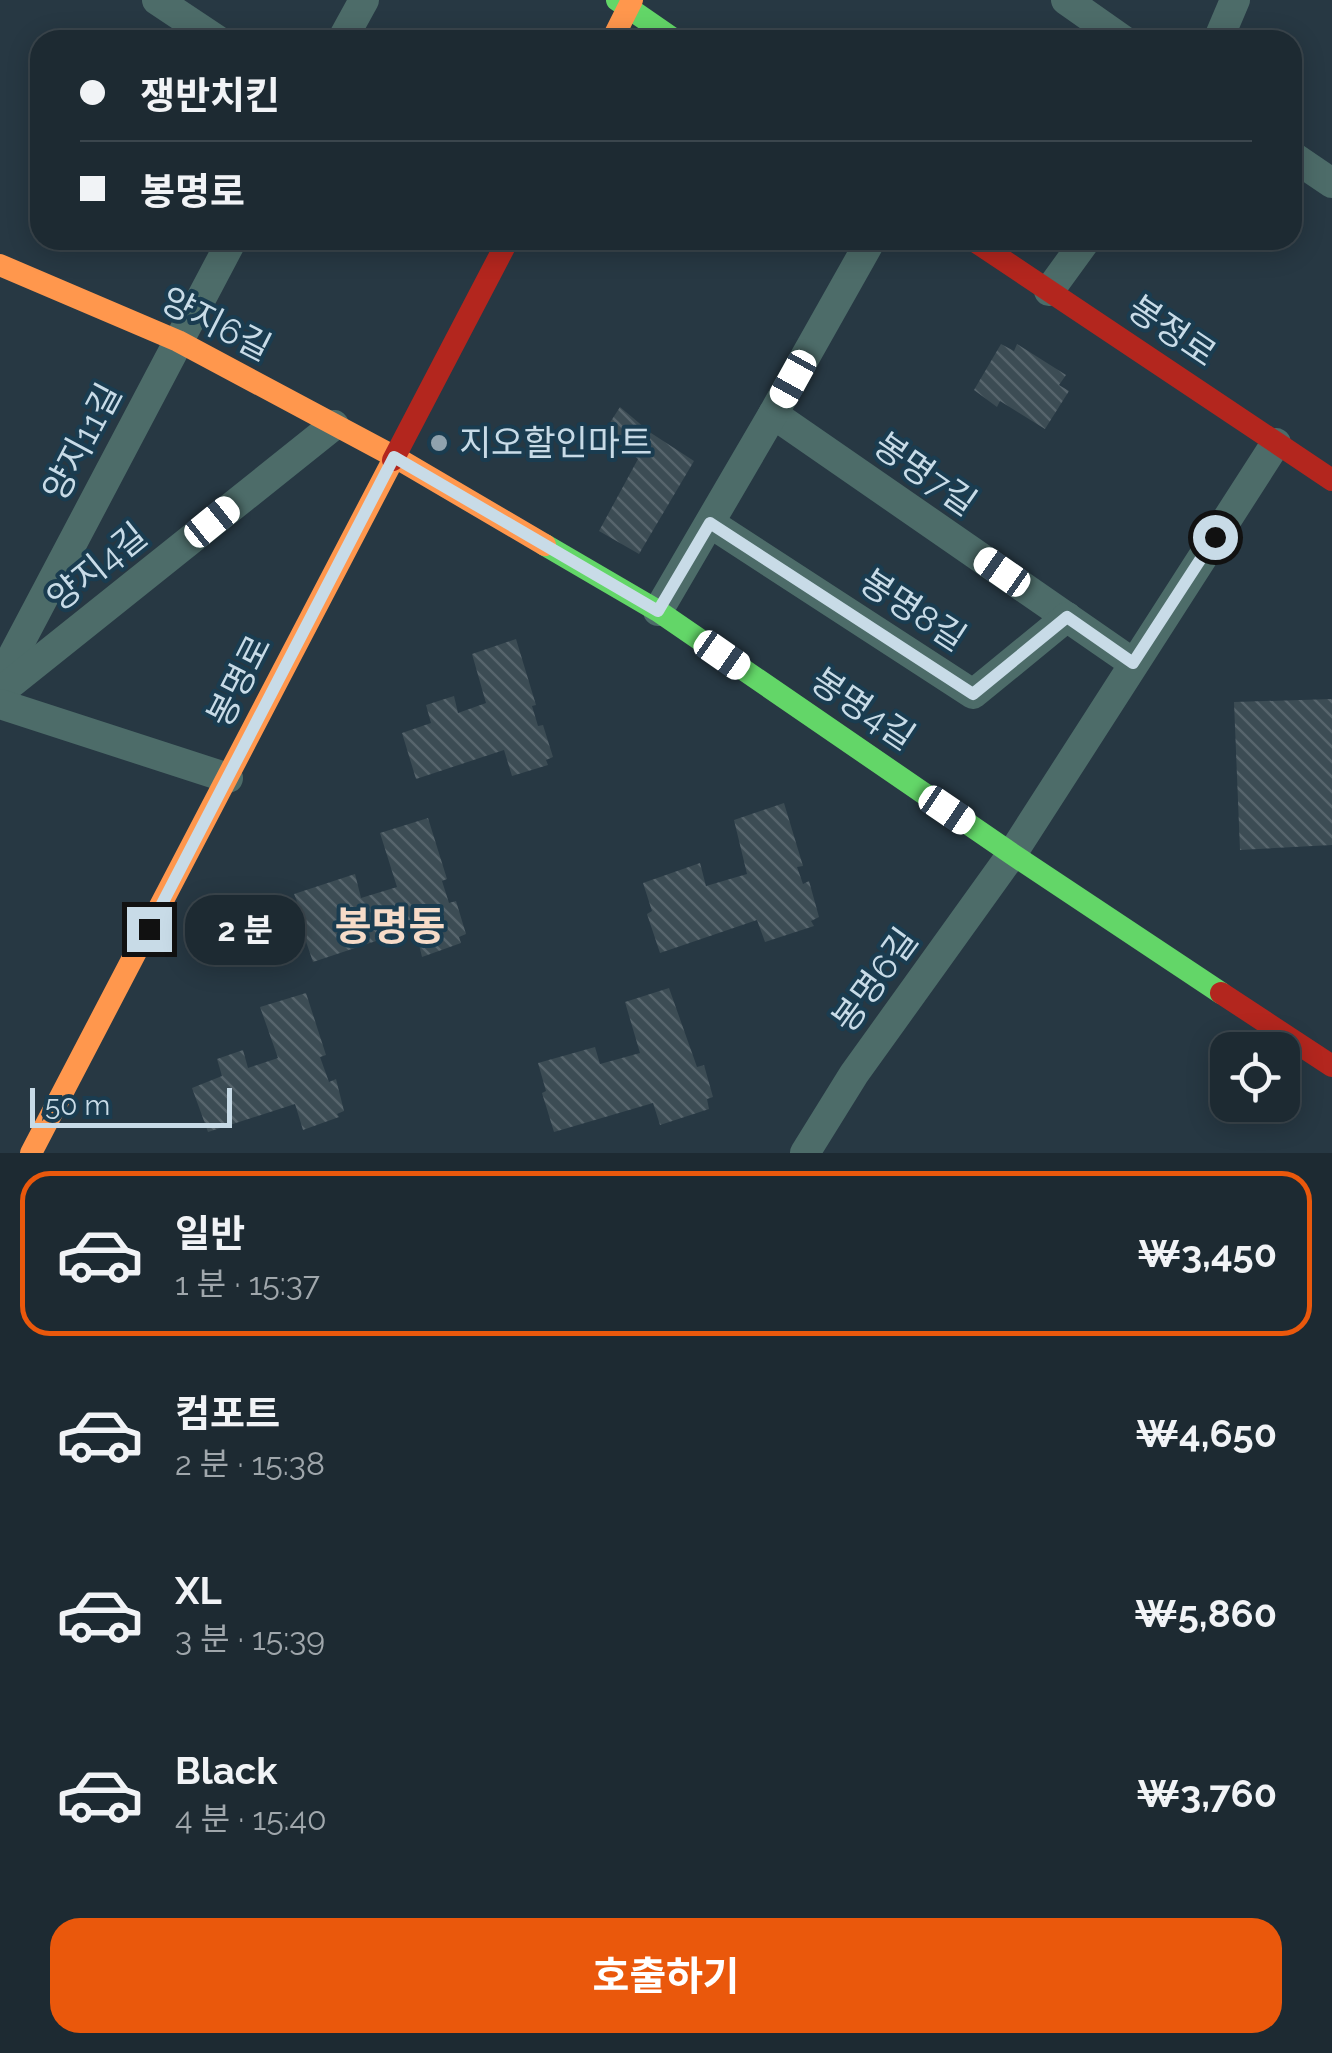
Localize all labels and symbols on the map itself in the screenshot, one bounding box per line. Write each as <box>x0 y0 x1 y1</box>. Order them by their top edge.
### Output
street label: 양지6길 <box>154 279 278 369</box>
street label: 봉정로 <box>1121 287 1224 375</box>
car <box>765 345 821 413</box>
street label: 양지11길 <box>34 376 129 507</box>
place label: 지오할인마트 <box>459 422 652 463</box>
street label: 봉명7길 <box>866 424 984 523</box>
marker: 지오할인마트 <box>428 432 450 454</box>
car <box>179 491 245 553</box>
street label: 양지4길 <box>39 514 155 619</box>
route start <box>1193 515 1238 560</box>
car <box>969 543 1035 601</box>
street label: 봉명8길 <box>853 560 974 659</box>
car <box>689 626 755 684</box>
street label: 봉명로 <box>198 628 279 733</box>
street label: 봉명4길 <box>804 659 923 758</box>
car <box>914 781 980 839</box>
callout: 2 분 <box>184 894 304 964</box>
district label: 봉명동 <box>335 902 445 949</box>
route end <box>127 907 172 952</box>
street label: 봉명6길 <box>823 920 926 1039</box>
scale bar <box>30 1083 232 1128</box>

